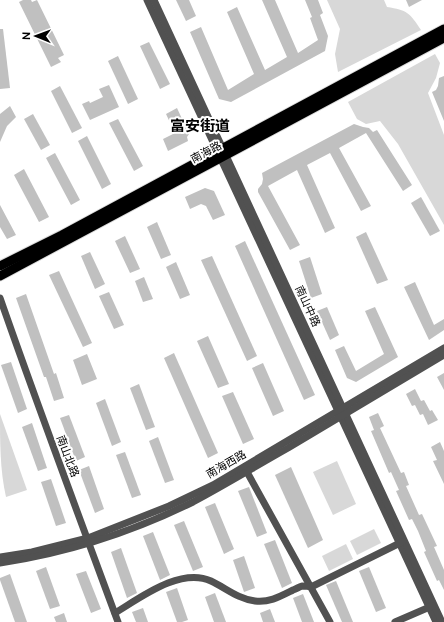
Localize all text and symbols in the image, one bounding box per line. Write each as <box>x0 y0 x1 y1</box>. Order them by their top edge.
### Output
north arrow <box>16 16 56 56</box>
text: N <box>19 32 33 40</box>
district label: 富安街道 <box>170 116 230 136</box>
street label: 南海路 <box>188 138 224 166</box>
street label: 南山中路 <box>292 283 324 329</box>
street label: 南山北路 <box>54 433 82 479</box>
street label: 南海西路 <box>203 447 249 481</box>

